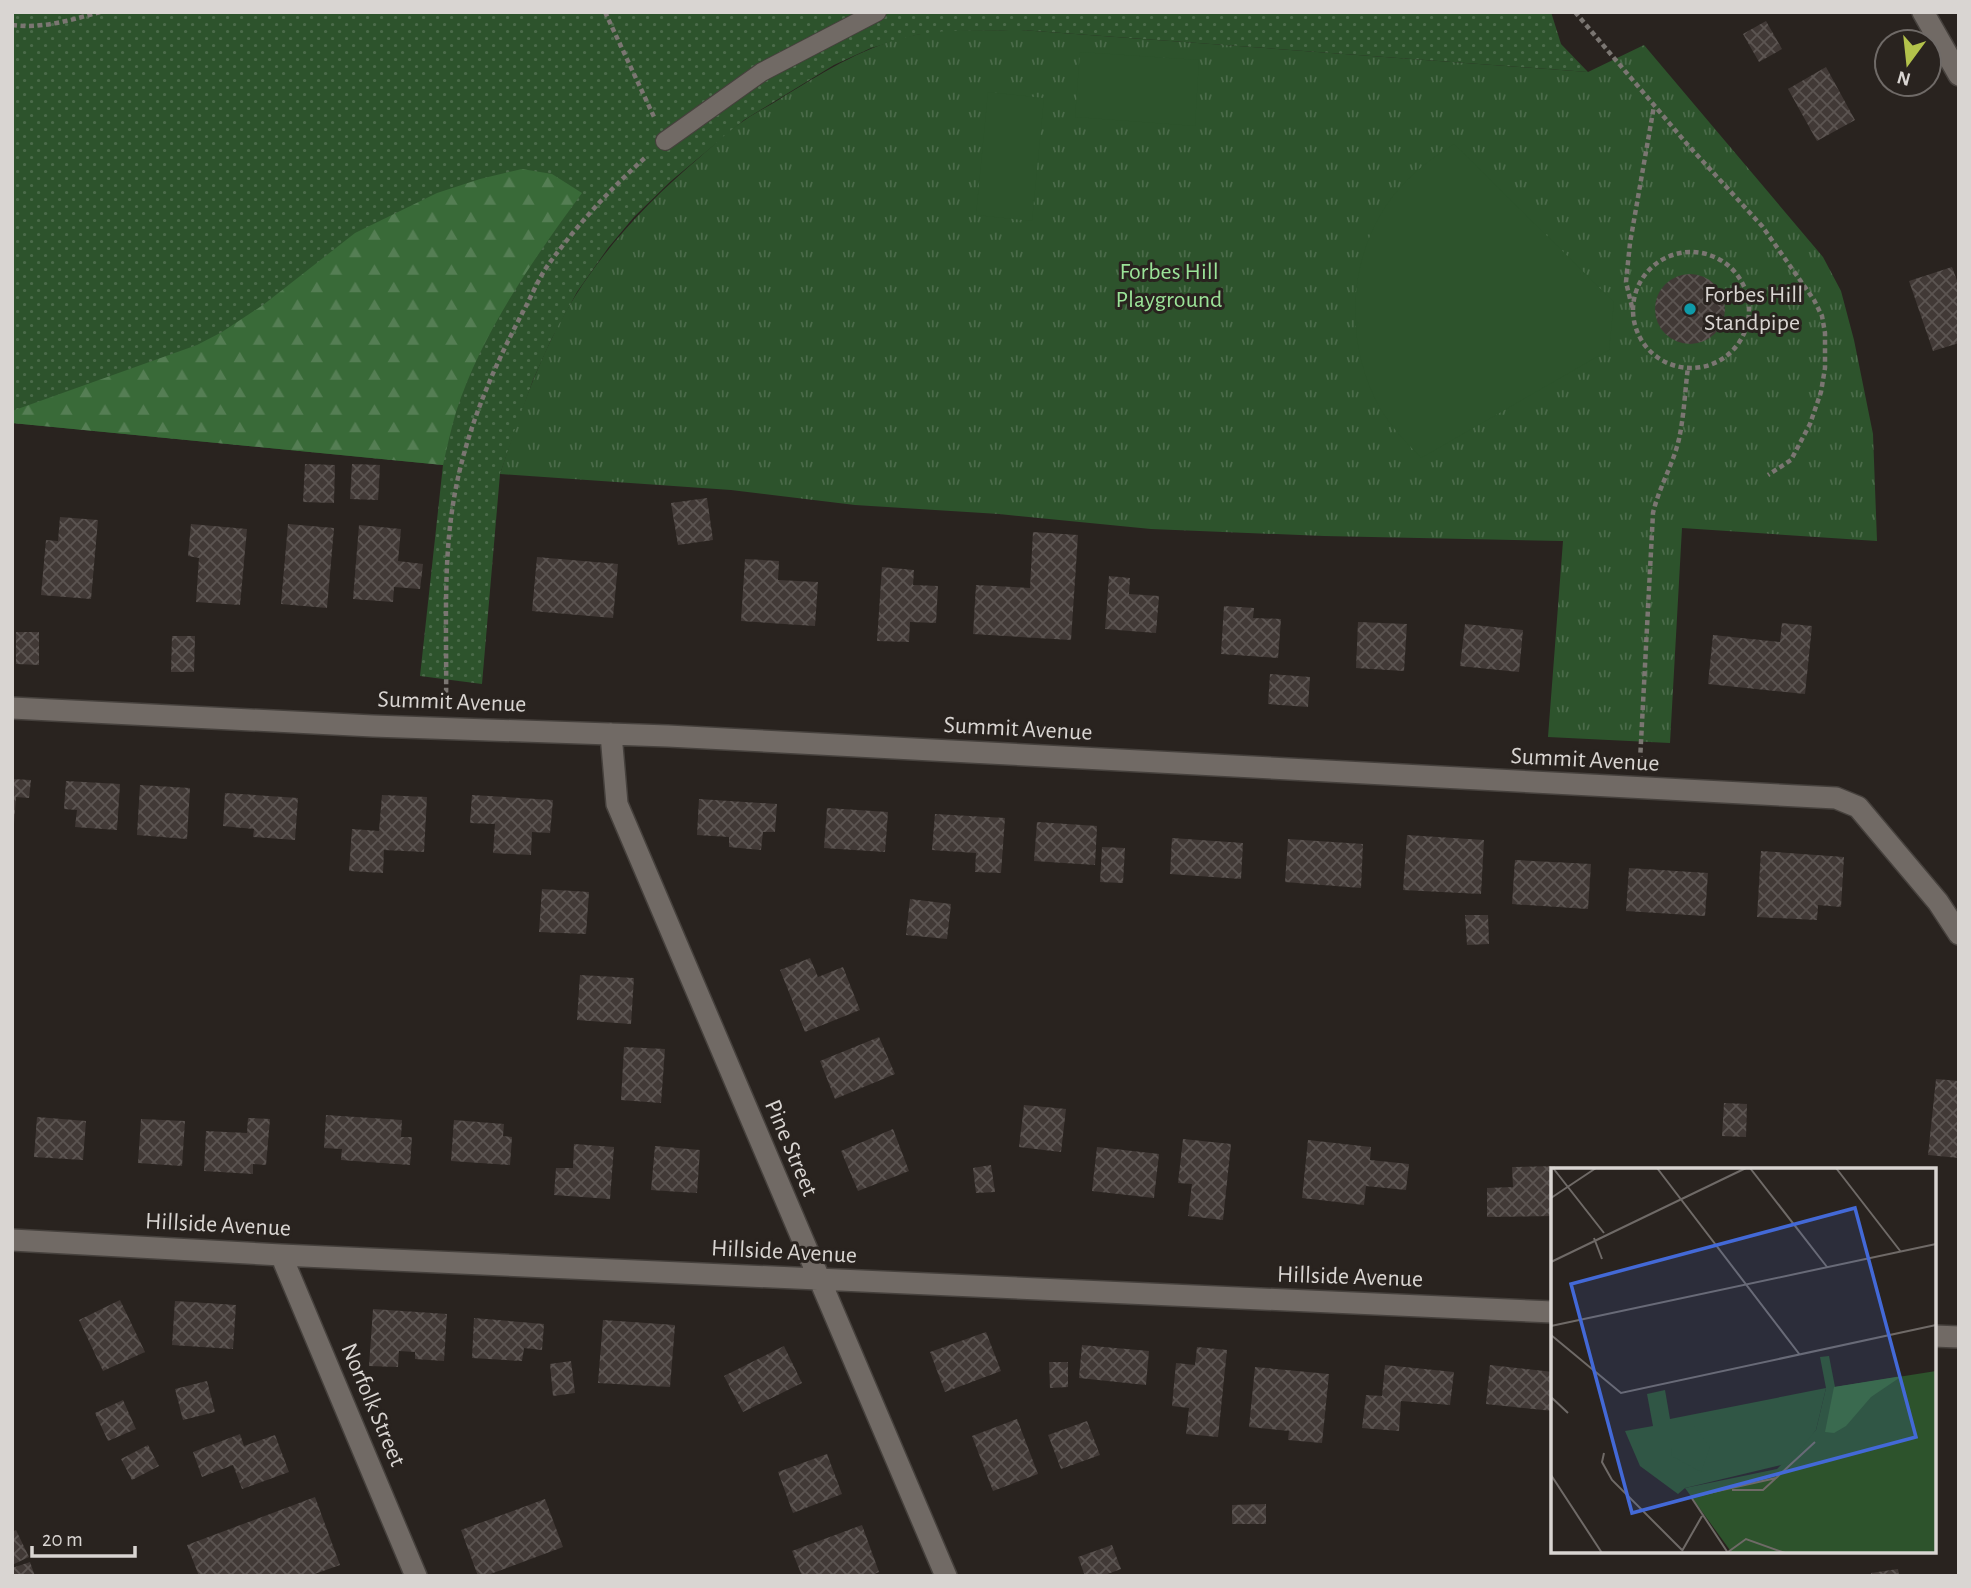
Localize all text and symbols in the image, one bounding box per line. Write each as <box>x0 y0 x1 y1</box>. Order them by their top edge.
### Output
north arrow <box>1873 28 1943 98</box>
text: N <box>1895 67 1913 89</box>
park label: Forbes Hill Playground <box>1116 260 1222 312</box>
place label: Forbes Hill Standpipe <box>1704 283 1803 335</box>
marker: Forbes Hill Standpipe <box>1682 301 1698 317</box>
street label: Summit Avenue <box>377 687 527 717</box>
street label: Summit Avenue <box>943 713 1093 745</box>
street label: Summit Avenue <box>1510 744 1660 776</box>
street label: Pine Street <box>760 1096 822 1200</box>
inset map <box>1551 1168 1936 1553</box>
street label: Hillside Avenue <box>144 1209 292 1241</box>
street label: Hillside Avenue <box>710 1236 858 1268</box>
street label: Hillside Avenue <box>1277 1262 1423 1292</box>
street label: Norfolk Street <box>336 1340 410 1470</box>
scale bar <box>32 1514 135 1558</box>
text: 20 m <box>42 1529 83 1550</box>

